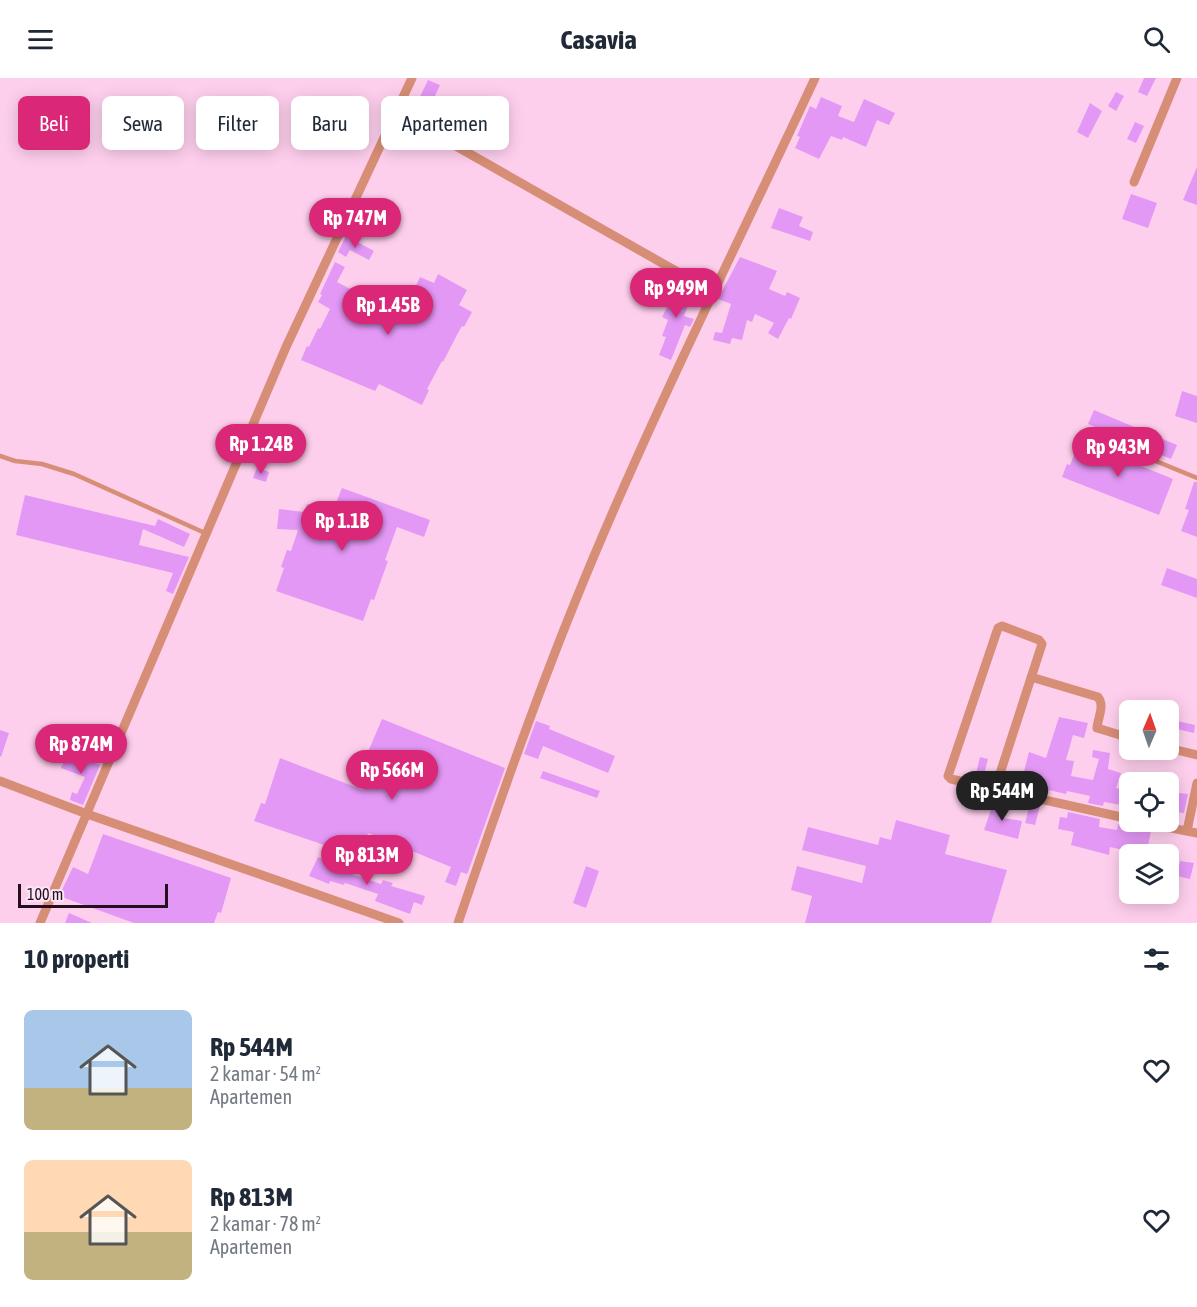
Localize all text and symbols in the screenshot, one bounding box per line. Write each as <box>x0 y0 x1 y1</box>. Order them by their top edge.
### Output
icon: menu <box>24 23 57 56</box>
icon: search <box>1140 23 1173 56</box>
text: Casavia <box>560 24 637 55</box>
chip: Beli <box>18 96 90 150</box>
chip: Sewa <box>102 96 184 150</box>
chip: Filter <box>196 96 279 150</box>
chip: Baru <box>291 96 369 150</box>
chip: Apartemen <box>381 96 509 150</box>
pin: Rp 747M <box>300 198 410 249</box>
text: Rp 747M <box>323 206 387 229</box>
pin: Rp 949M <box>621 268 731 319</box>
text: Rp 949M <box>644 276 708 299</box>
pin: Rp 1.45B <box>326 285 450 336</box>
text: Rp 1.45B <box>356 293 420 316</box>
pin: Rp 1.24B <box>199 424 323 475</box>
pin: Rp 943M <box>1063 427 1173 478</box>
text: Rp 1.24B <box>229 432 293 455</box>
text: Rp 943M <box>1086 435 1150 458</box>
pin: Rp 1.1B <box>287 501 397 552</box>
text: Rp 1.1B <box>315 509 369 532</box>
north arrow <box>1119 700 1179 760</box>
map controls <box>1119 700 1179 904</box>
pin: Rp 874M <box>26 724 136 775</box>
text: Rp 874M <box>49 732 113 755</box>
pin: Rp 566M <box>337 750 447 801</box>
text: Rp 566M <box>360 758 424 781</box>
pin: Rp 544M <box>947 771 1057 822</box>
button: locate <box>1119 772 1179 832</box>
text: Rp 544M <box>970 779 1034 802</box>
pin: Rp 813M <box>312 835 422 886</box>
text: Rp 813M <box>335 843 399 866</box>
button: layers <box>1119 844 1179 904</box>
scale bar <box>18 881 168 908</box>
text: 100 m <box>27 885 63 903</box>
icon: filters <box>1140 943 1173 976</box>
text: 10 properti <box>24 944 129 974</box>
text: Rp 544M <box>210 1032 293 1062</box>
icon: home <box>72 1034 144 1106</box>
icon: heart <box>1140 1054 1173 1087</box>
text: 2 kamar · 54 m² <box>210 1062 321 1085</box>
text: Apartemen <box>210 1085 292 1108</box>
text: Rp 813M <box>210 1182 293 1212</box>
icon: home <box>72 1184 144 1256</box>
icon: heart <box>1140 1204 1173 1237</box>
text: 2 kamar · 78 m² <box>210 1212 321 1235</box>
text: Apartemen <box>210 1235 292 1258</box>

